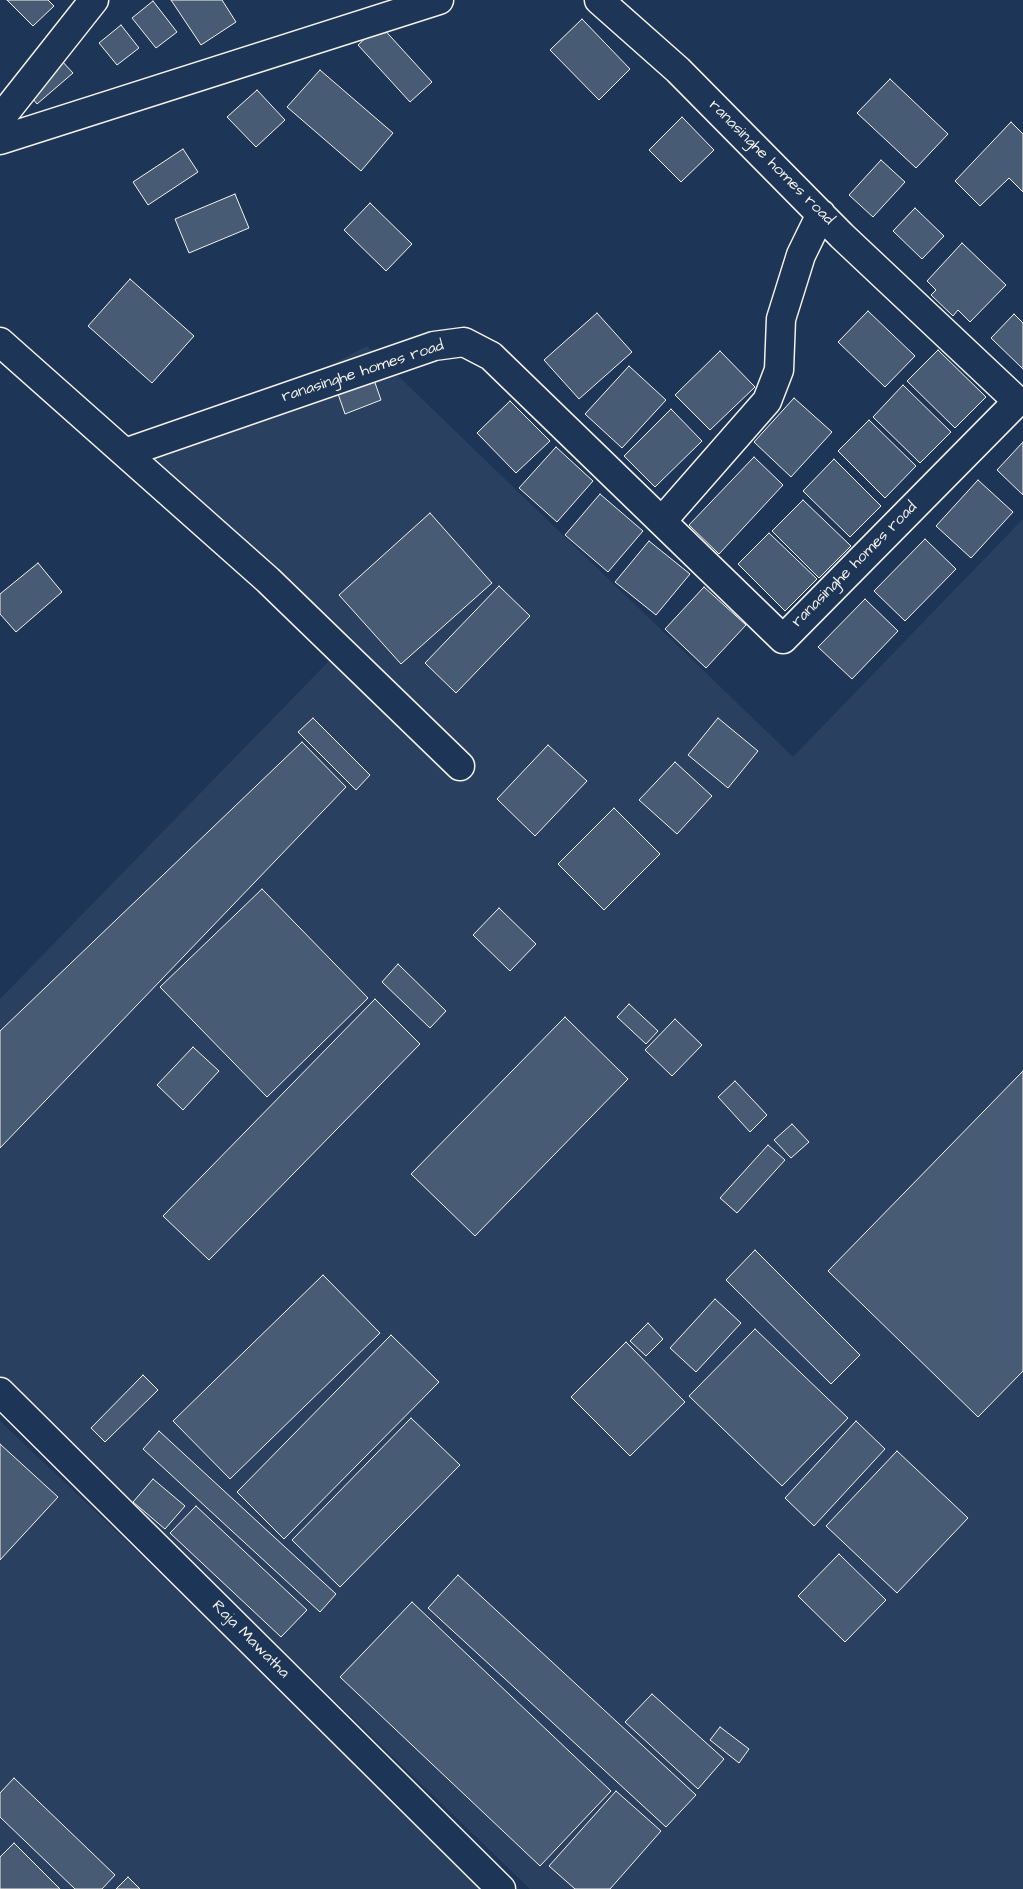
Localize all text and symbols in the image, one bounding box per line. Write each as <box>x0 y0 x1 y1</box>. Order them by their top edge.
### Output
street label: ranasinghe homes road <box>704 96 838 230</box>
street label: ranasinghe homes road <box>279 337 447 407</box>
street label: ranasinghe homes road <box>788 498 922 632</box>
street label: Raja Mawatha <box>207 1597 293 1683</box>

